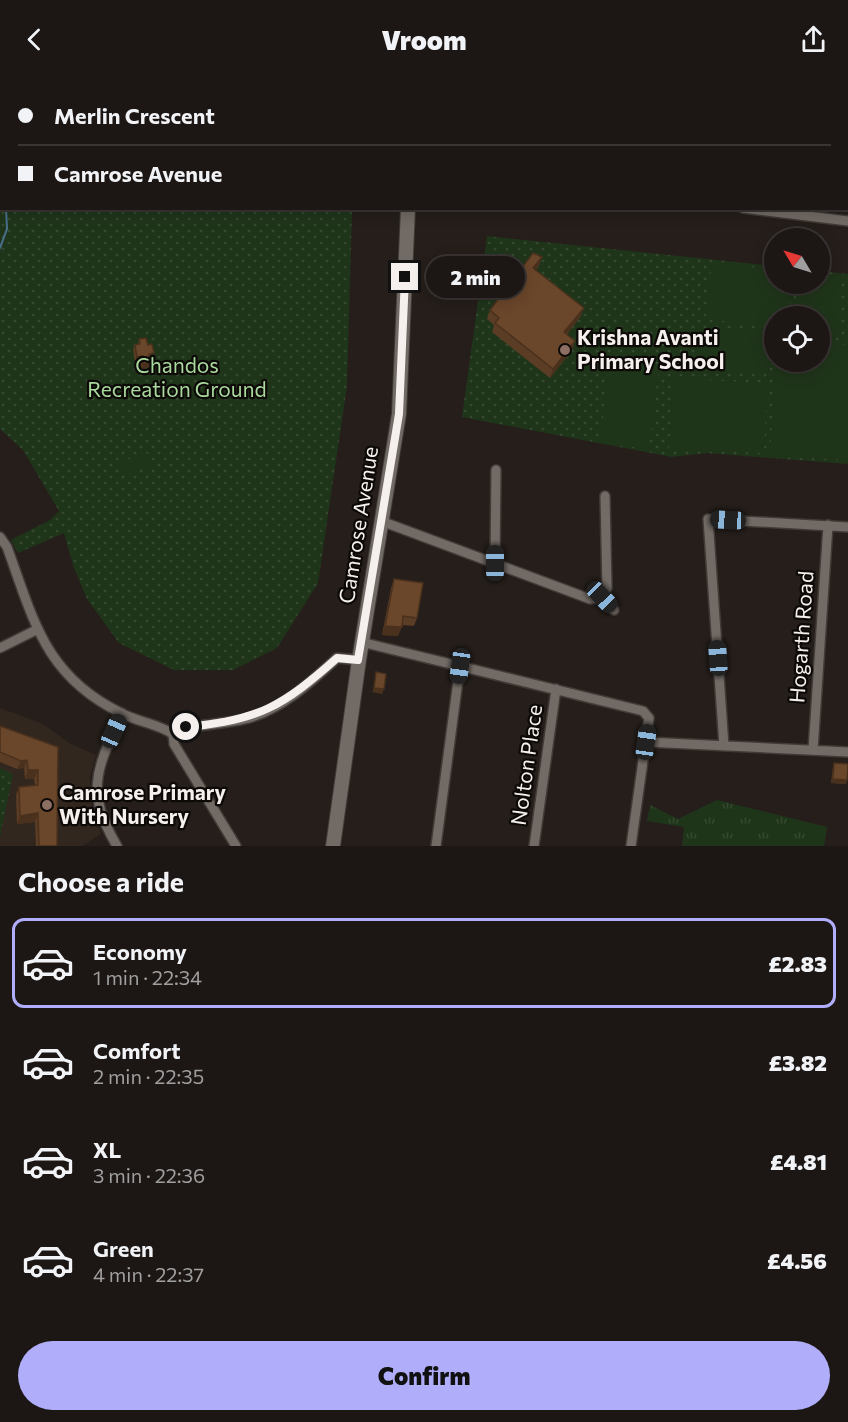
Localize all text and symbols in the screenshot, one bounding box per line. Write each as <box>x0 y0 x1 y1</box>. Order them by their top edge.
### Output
icon: back <box>18 23 51 56</box>
text: Vroom <box>381 23 467 56</box>
icon: share <box>797 23 830 56</box>
text: Merlin Crescent <box>54 102 215 129</box>
text: Camrose Avenue <box>54 160 222 187</box>
north arrow <box>764 228 830 294</box>
map controls <box>764 228 830 372</box>
callout: 2 min <box>426 256 525 298</box>
route end <box>391 263 418 290</box>
text: 2 min <box>450 265 501 289</box>
button: locate <box>764 306 830 372</box>
place label: Krishna Avanti Primary School <box>577 324 724 373</box>
marker: Krishna Avanti Primary School <box>558 343 572 357</box>
park label: Chandos Recreation Ground <box>87 352 267 401</box>
street label: Camrose Avenue <box>333 444 382 605</box>
car <box>710 510 746 530</box>
car <box>486 545 504 581</box>
street label: Hogarth Road <box>783 570 818 704</box>
car <box>583 578 621 616</box>
car <box>708 639 728 677</box>
car <box>449 647 471 685</box>
street label: Nolton Place <box>505 703 546 827</box>
car <box>98 711 130 751</box>
route start <box>172 713 199 740</box>
car <box>635 723 657 761</box>
place label: Camrose Primary With Nursery <box>59 779 226 828</box>
marker: Camrose Primary With Nursery <box>40 798 54 812</box>
text: Choose a ride <box>18 865 184 898</box>
icon: car <box>21 936 75 990</box>
text: Economy <box>93 938 187 965</box>
text: £2.83 <box>768 950 827 977</box>
text: 1 min · 22:34 <box>93 965 202 989</box>
icon: car <box>21 1035 75 1089</box>
text: Comfort <box>93 1037 181 1064</box>
text: £3.82 <box>769 1049 827 1076</box>
text: 2 min · 22:35 <box>93 1064 204 1088</box>
icon: car <box>21 1134 75 1188</box>
text: XL <box>93 1136 121 1163</box>
text: £4.81 <box>770 1148 827 1175</box>
text: 3 min · 22:36 <box>93 1163 205 1187</box>
icon: car <box>21 1233 75 1287</box>
text: Green <box>93 1235 154 1262</box>
text: £4.56 <box>767 1247 827 1274</box>
text: 4 min · 22:37 <box>93 1262 204 1286</box>
button: Confirm <box>18 1341 830 1410</box>

